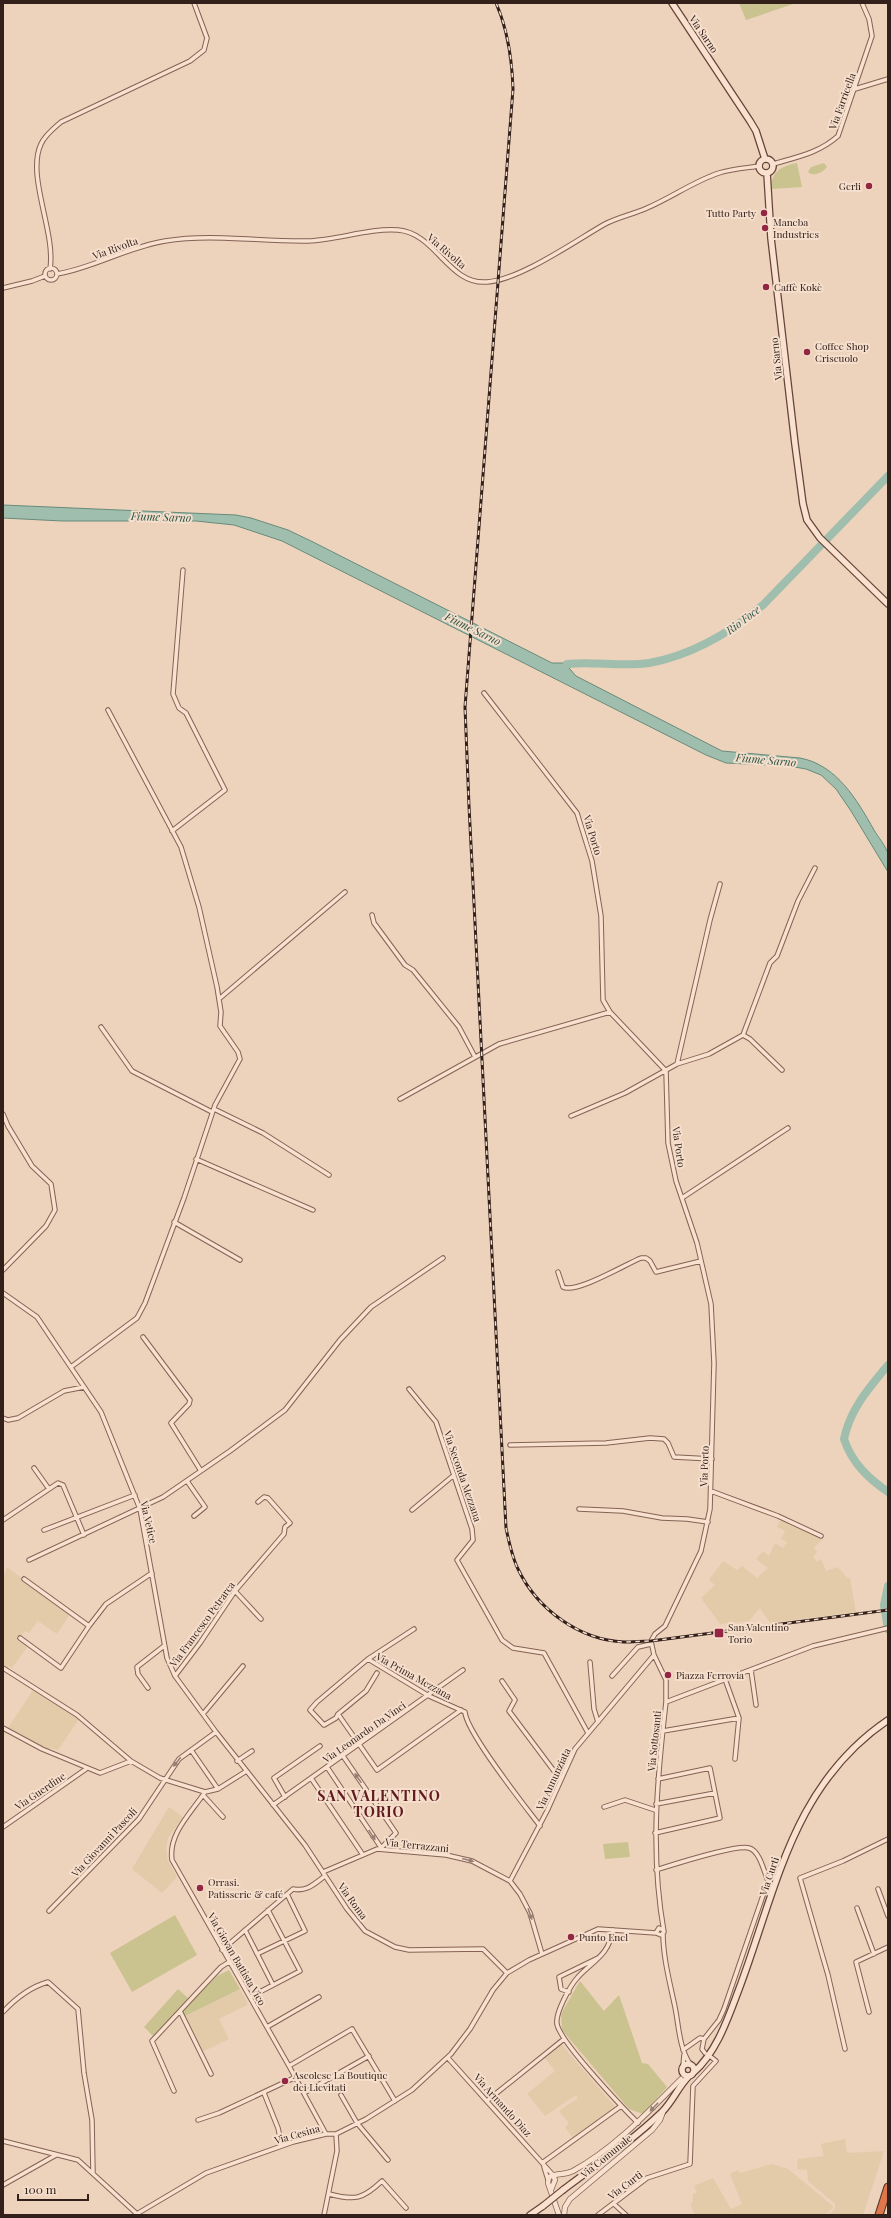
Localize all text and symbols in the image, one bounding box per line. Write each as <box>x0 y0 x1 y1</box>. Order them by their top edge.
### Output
street label: Via Sarno <box>686 12 722 56</box>
street label: Via Farricella <box>825 71 859 132</box>
place label: Gerli <box>839 179 861 193</box>
marker: Gerli <box>864 181 874 191</box>
place label: Tutto Party <box>706 206 756 220</box>
marker: Tutto Party <box>759 208 769 218</box>
place label: Maneba Industries <box>773 215 819 241</box>
marker: Maneba Industries <box>760 223 770 233</box>
street label: Via Rivolta <box>424 230 469 272</box>
street label: Via Rivolta <box>89 233 140 263</box>
place label: Caffè Kokè <box>774 280 822 294</box>
marker: Caffè Kokè <box>761 282 771 292</box>
street label: Via Sarno <box>767 337 785 382</box>
place label: Coffee Shop Criscuolo <box>815 339 869 365</box>
marker: Coffee Shop Criscuolo <box>802 347 812 357</box>
water label: Fiume Sarno <box>130 508 191 525</box>
water label: Rio Foce <box>722 602 763 638</box>
water label: Fiume Sarno <box>442 608 504 649</box>
water label: Fiume Sarno <box>734 749 797 770</box>
street label: Via Porto <box>580 812 606 857</box>
street label: Via Porto <box>669 1125 689 1169</box>
street label: Via Seconda Mezzana <box>441 1428 485 1523</box>
street label: Via Porto <box>696 1445 712 1488</box>
street label: Via Vetice <box>137 1498 161 1545</box>
street label: Via Francesco Petrarca <box>166 1578 238 1670</box>
place label: San Valentino Torio <box>728 1620 789 1646</box>
marker: San Valentino Torio <box>713 1627 725 1639</box>
street label: Via Prima Mezzana <box>373 1649 454 1703</box>
place label: Piazza Ferrovia <box>676 1668 744 1682</box>
marker: Piazza Ferrovia <box>663 1670 673 1680</box>
street label: Via Leonardo Da Vinci <box>319 1698 408 1767</box>
street label: Via Sottosanti <box>644 1710 664 1773</box>
street label: Via Annunziata <box>532 1746 574 1813</box>
one-way arrow <box>173 1757 181 1767</box>
street label: Via Guerdine <box>11 1769 68 1814</box>
one-way arrow <box>354 1773 362 1783</box>
district label: SAN VALENTINO TORIO <box>317 1786 441 1821</box>
street label: Via Giovanni Pascoli <box>67 1804 140 1880</box>
one-way arrow <box>368 1829 376 1840</box>
street label: Via Terrazzani <box>383 1835 450 1855</box>
street label: Via Curti <box>756 1855 782 1898</box>
one-way arrow <box>462 1857 474 1863</box>
place label: Orrasi. Patisserie & café <box>208 1875 283 1901</box>
street label: Via Roma <box>334 1879 371 1922</box>
marker: Orrasi. Patisserie & café <box>195 1883 205 1893</box>
street label: Via Giovan Battista Vico <box>204 1909 270 2008</box>
one-way arrow <box>527 1909 533 1921</box>
place label: Punto Enel <box>579 1930 628 1944</box>
marker: Punto Enel <box>566 1932 576 1942</box>
place label: Ascolese La Boutique dei Lievitati <box>292 2068 388 2094</box>
street label: Via Armando Diaz <box>470 2070 535 2140</box>
marker: Ascolese La Boutique dei Lievitati <box>280 2076 290 2086</box>
one-way arrow <box>649 2102 658 2112</box>
street label: Via Cesina <box>272 2121 321 2147</box>
street label: Via Comunale <box>577 2131 635 2182</box>
street label: Via Curti <box>604 2167 645 2203</box>
scale bar <box>18 2176 88 2202</box>
text: 100 m <box>24 2181 57 2197</box>

